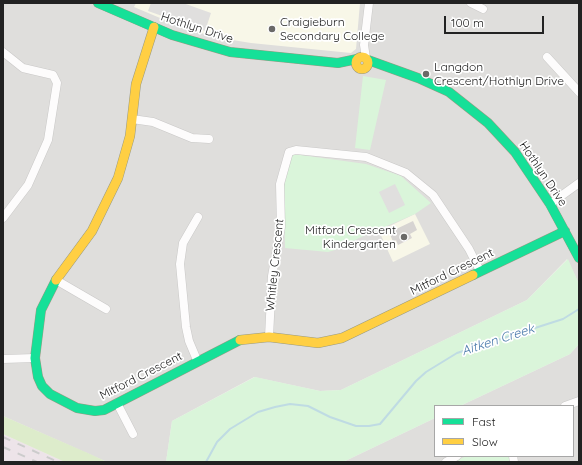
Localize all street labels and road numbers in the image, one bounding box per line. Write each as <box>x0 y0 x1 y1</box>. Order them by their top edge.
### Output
street label: Hothlyn Drive <box>159 10 235 46</box>
street label: Hothlyn Drive <box>516 139 570 209</box>
street label: Whitley Crescent <box>263 218 287 312</box>
street label: Mitford Crescent <box>408 246 496 298</box>
street label: Mitford Crescent <box>97 349 185 403</box>

